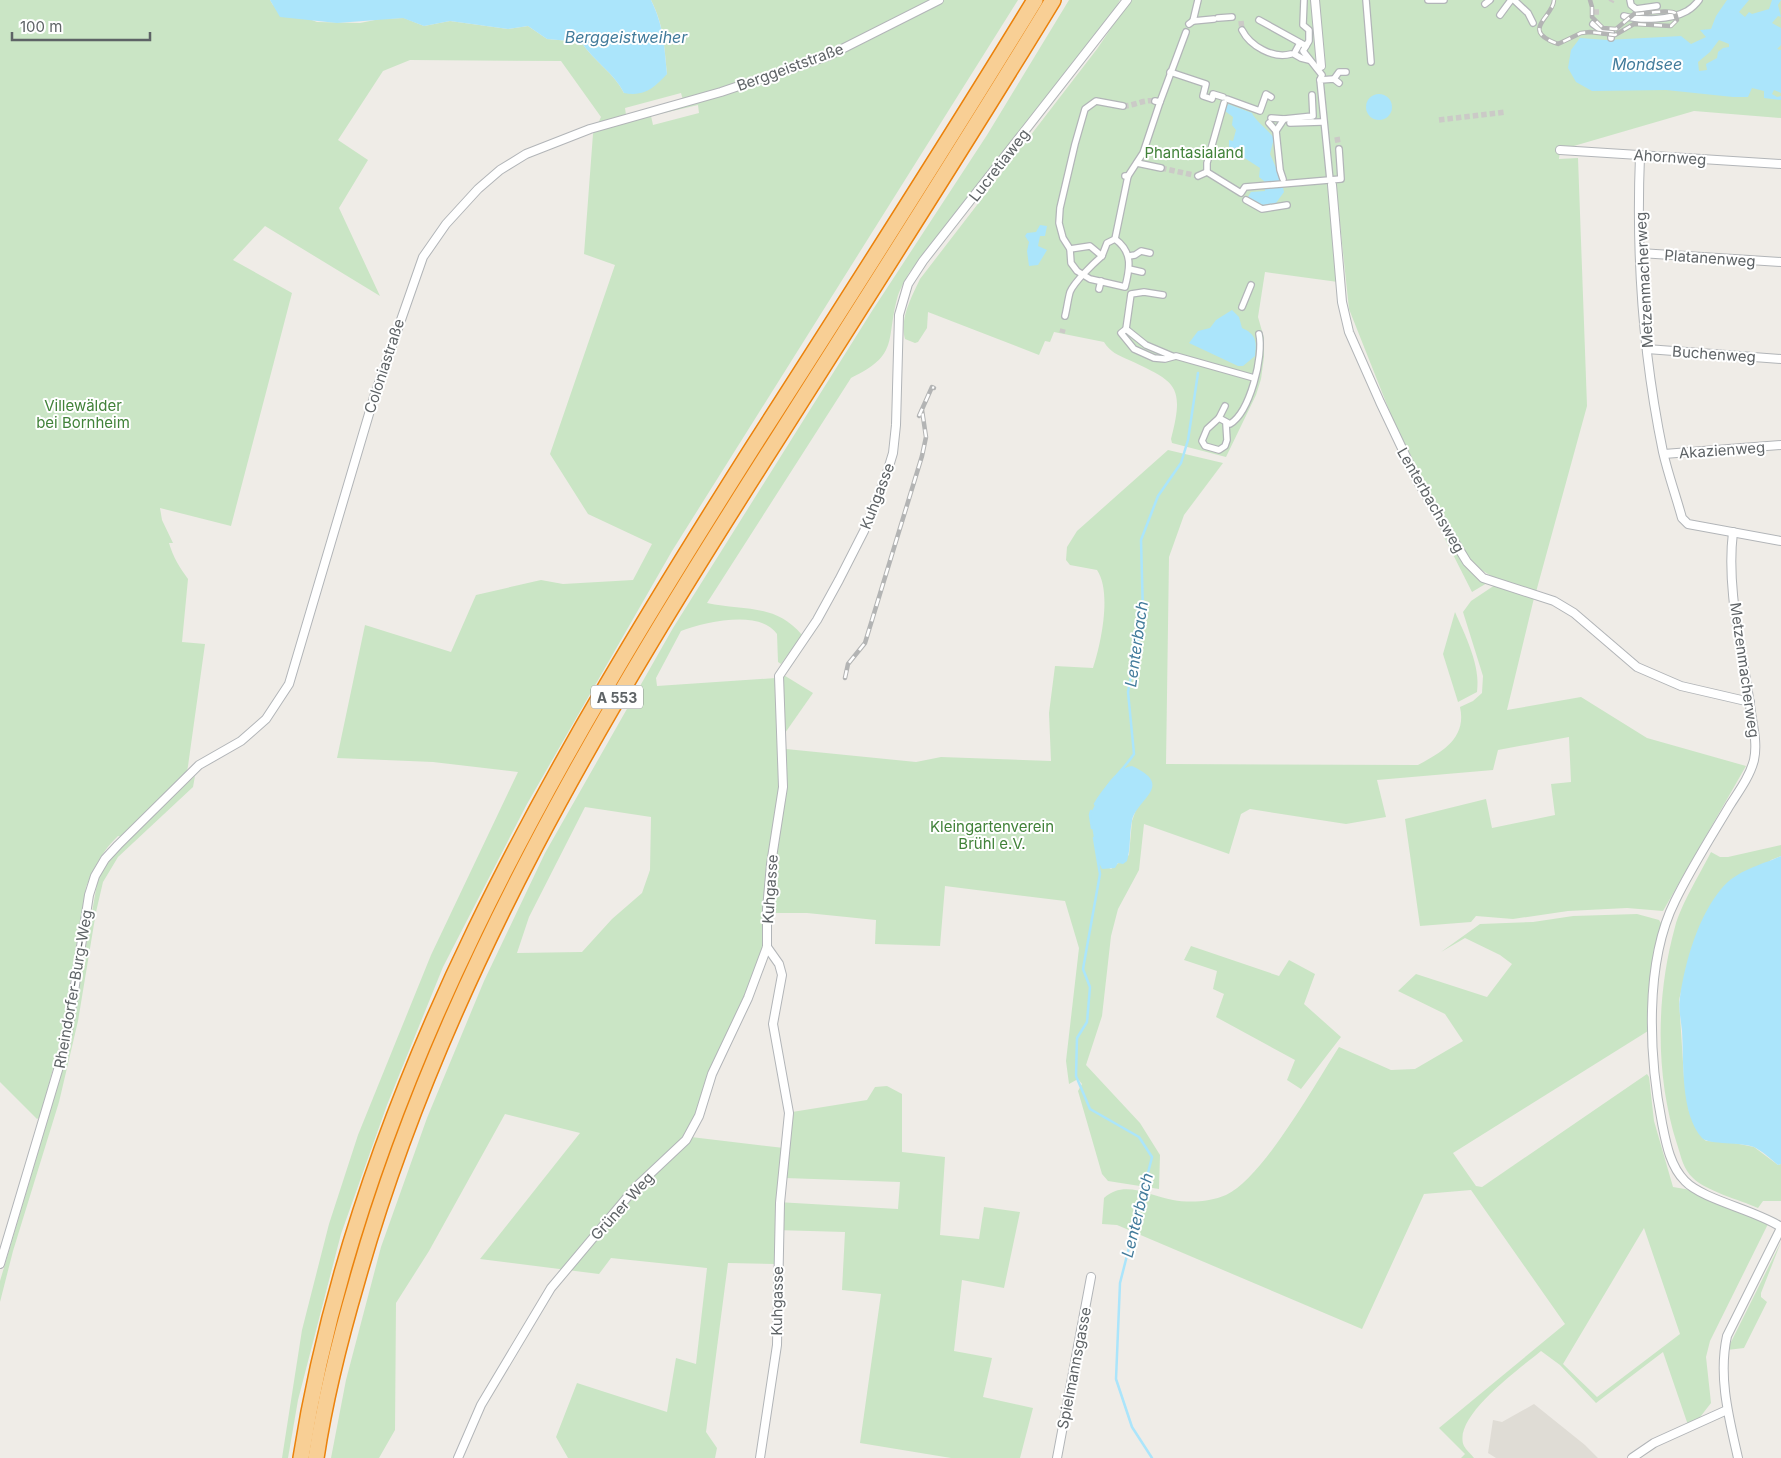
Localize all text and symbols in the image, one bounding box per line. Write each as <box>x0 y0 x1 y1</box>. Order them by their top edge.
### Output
scale bar <box>12 10 150 42</box>
text: 100 m <box>20 17 62 36</box>
water label: Berggeistweiher <box>565 27 688 47</box>
street label: Berggeiststraße <box>734 39 846 95</box>
water label: Mondsee <box>1612 54 1682 74</box>
street label: Lucretiaweg <box>965 125 1033 205</box>
park label: Phantasialand <box>1144 143 1244 162</box>
street label: Ahornweg <box>1633 145 1707 169</box>
street label: Metzenmacherweg <box>1631 211 1657 349</box>
street label: Platanenweg <box>1664 245 1756 271</box>
street label: Coloniastraße <box>360 316 408 416</box>
street label: Buchenweg <box>1672 342 1756 366</box>
park label: Villewälder bei Bornheim <box>36 396 130 432</box>
street label: Akazienweg <box>1678 438 1766 462</box>
street label: Lenterbachsweg <box>1393 444 1469 556</box>
street label: Kuhgasse <box>856 460 898 532</box>
water label: Lenterbach <box>1120 600 1152 688</box>
street label: Metzenmacherweg <box>1726 601 1764 739</box>
road number: A 553 <box>591 686 643 709</box>
park label: Kleingartenverein Brühl e.V. <box>930 817 1054 853</box>
street label: Kuhgasse <box>758 854 782 924</box>
street label: Rheindorfer-Burg-Weg <box>50 908 96 1070</box>
street label: Grüner Weg <box>586 1168 658 1244</box>
water label: Lenterbach <box>1117 1171 1157 1259</box>
street label: Kuhgasse <box>767 1266 787 1336</box>
street label: Spielmannsgasse <box>1053 1305 1095 1431</box>

